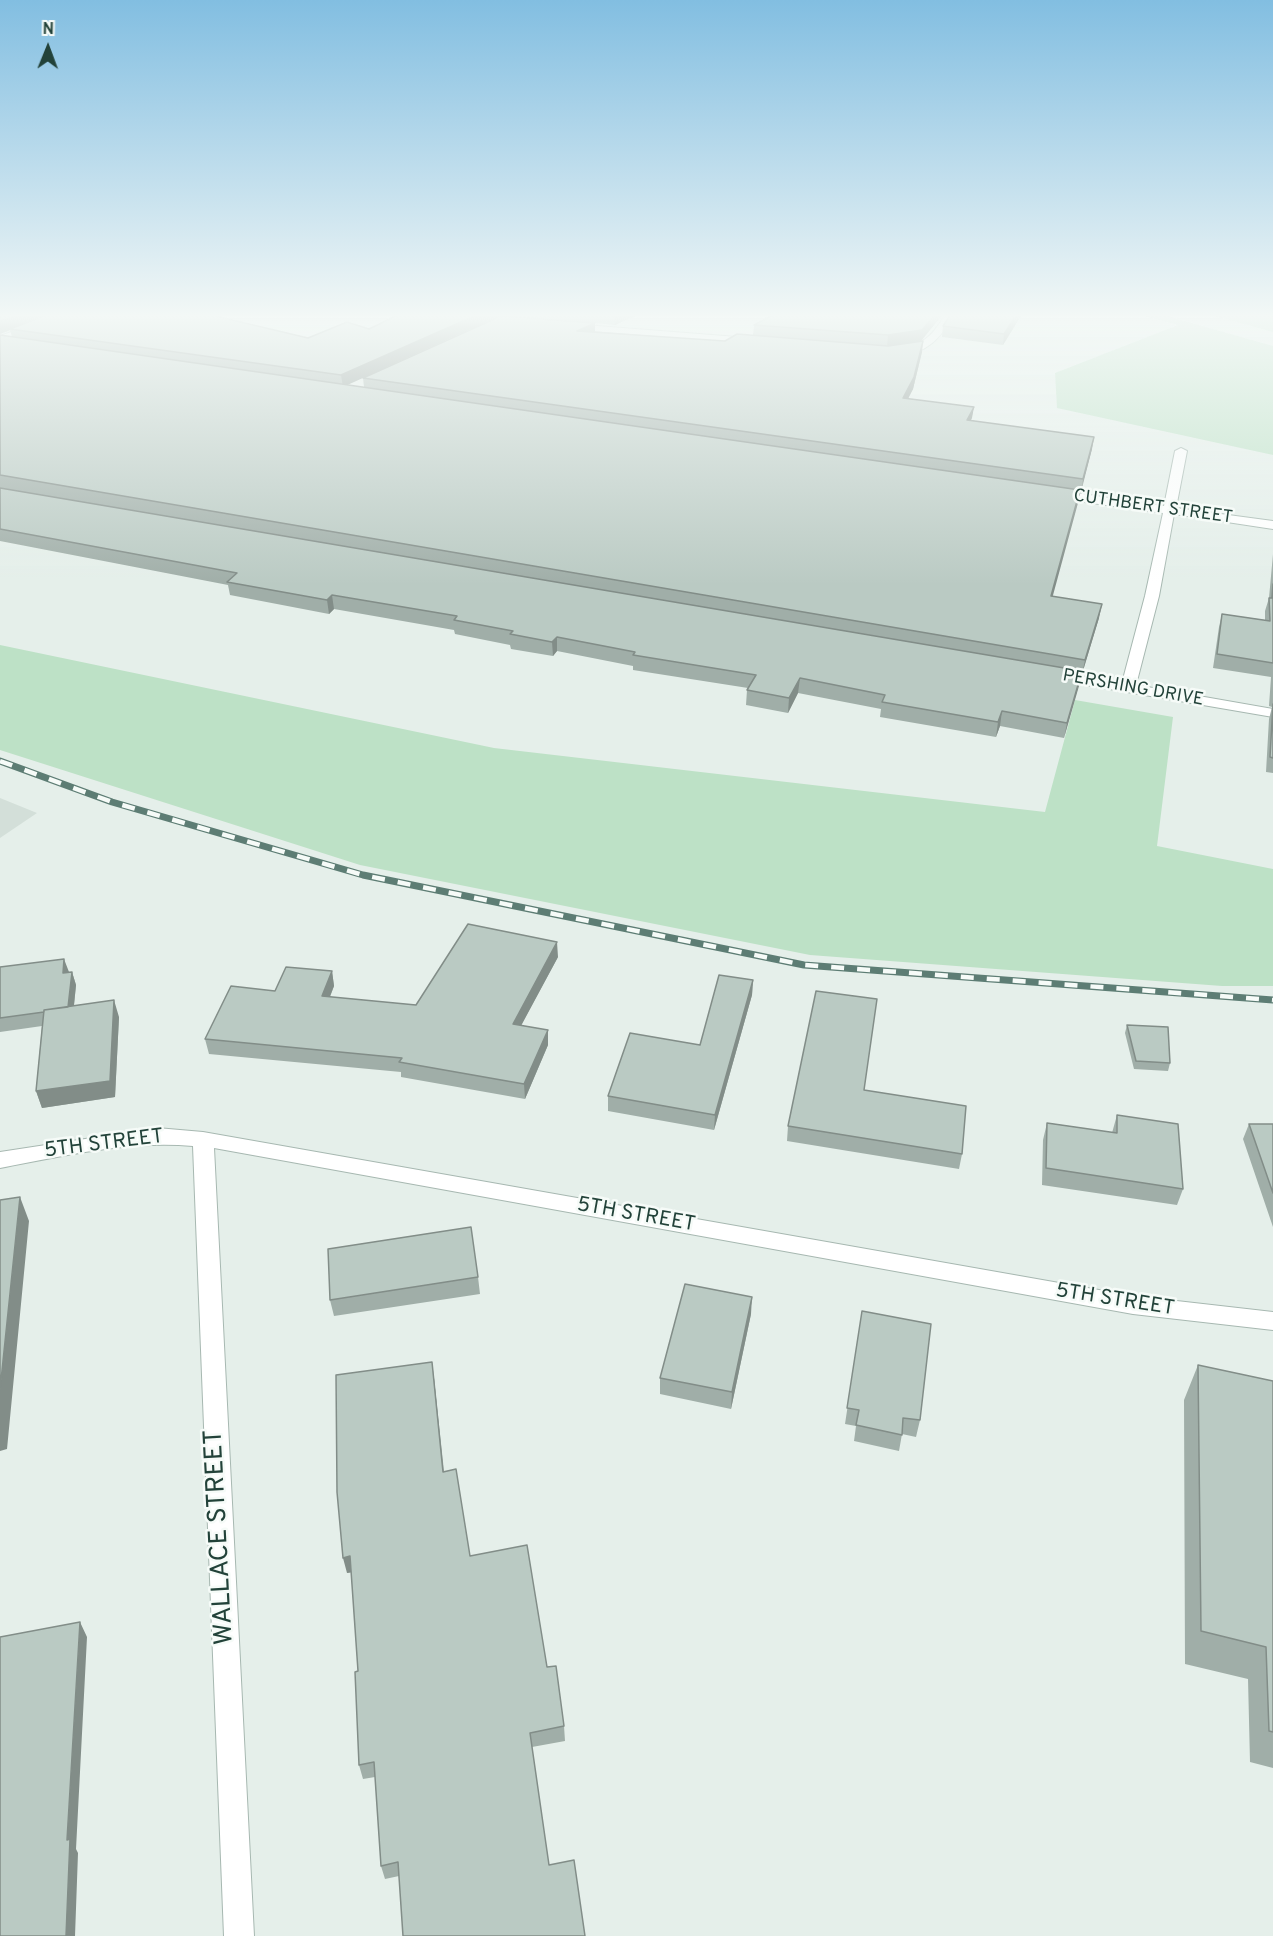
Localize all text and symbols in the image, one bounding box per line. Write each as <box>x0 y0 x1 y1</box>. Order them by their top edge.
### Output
north arrow <box>18 18 78 78</box>
text: N <box>42 20 54 40</box>
street label: CUTHBERT STREET <box>1072 486 1234 530</box>
street label: PERSHING DRIVE <box>1061 666 1205 712</box>
street label: 5TH STREET <box>43 1125 165 1165</box>
street label: 5TH STREET <box>575 1193 697 1239</box>
street label: 5TH STREET <box>1054 1279 1176 1323</box>
street label: WALLACE STREET <box>200 1429 242 1645</box>

